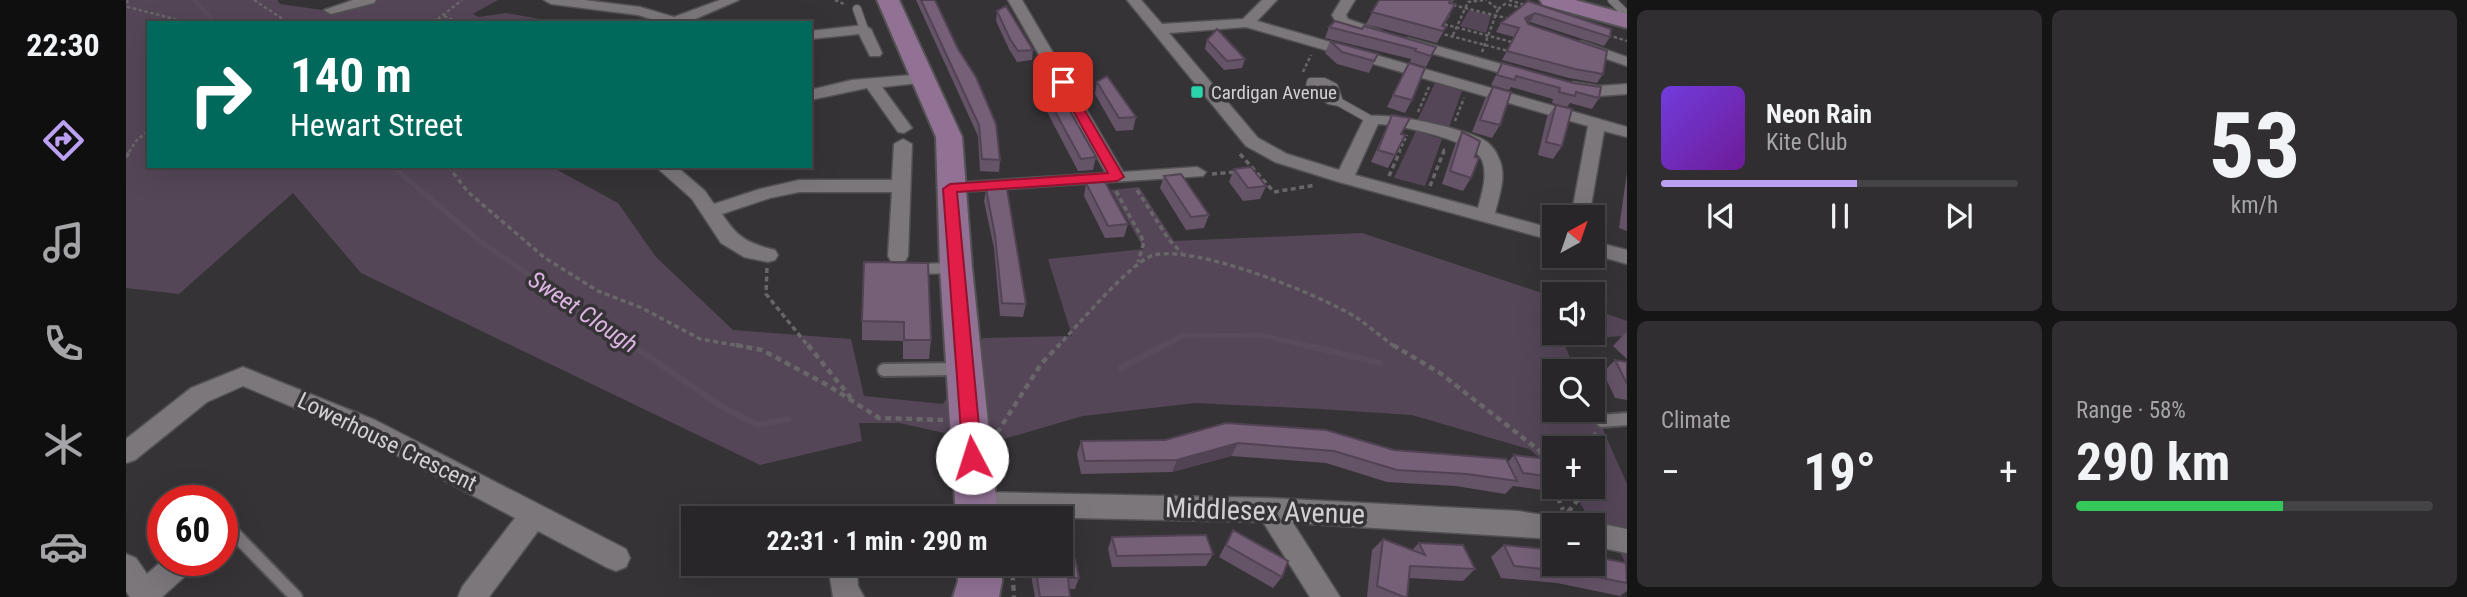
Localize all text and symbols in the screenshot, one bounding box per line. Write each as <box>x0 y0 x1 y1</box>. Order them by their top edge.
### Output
text: 22:30 <box>26 26 100 64</box>
text: 140 m <box>290 47 412 104</box>
icon: right <box>175 49 266 140</box>
pin <box>1033 52 1093 112</box>
icon: arrive <box>1044 63 1082 101</box>
place label: Cardigan Avenue <box>1211 81 1337 104</box>
marker: Cardigan Avenue <box>1189 84 1205 100</box>
text: 53 <box>2209 93 2300 199</box>
text: Neon Rain <box>1766 99 1872 129</box>
text: Hewart Street <box>290 106 463 144</box>
icon: directions <box>39 116 88 165</box>
text: Kite Club <box>1766 129 1847 156</box>
text: km/h <box>2231 192 2278 219</box>
icon: previous <box>1702 197 1740 235</box>
icon: pause <box>1821 197 1859 235</box>
icon: next <box>1940 197 1978 235</box>
north arrow <box>1542 205 1605 268</box>
map controls <box>1542 205 1605 576</box>
icon: music <box>39 218 88 267</box>
water label: Sweet Clough <box>523 265 643 359</box>
button: sound <box>1542 282 1605 345</box>
icon: phone <box>39 319 88 368</box>
button: search <box>1542 359 1605 422</box>
street label: Lowerhouse Crescent <box>293 387 481 497</box>
text: Range · 58% <box>2076 397 2186 424</box>
text: Climate <box>1661 407 1731 434</box>
icon: climate <box>39 420 88 469</box>
position arrow <box>935 421 1009 495</box>
text: 290 km <box>2076 432 2230 493</box>
button: + <box>1542 436 1605 499</box>
text: 19° <box>1803 442 1876 503</box>
text: − <box>1661 450 1680 494</box>
text: + <box>1999 450 2018 494</box>
speed limit sign: 60 <box>147 485 238 576</box>
street label: Middlesex Avenue <box>1164 491 1366 531</box>
button: − <box>1542 513 1605 576</box>
icon: car <box>39 522 88 571</box>
text: 22:31 · 1 min · 290 m <box>767 526 987 556</box>

